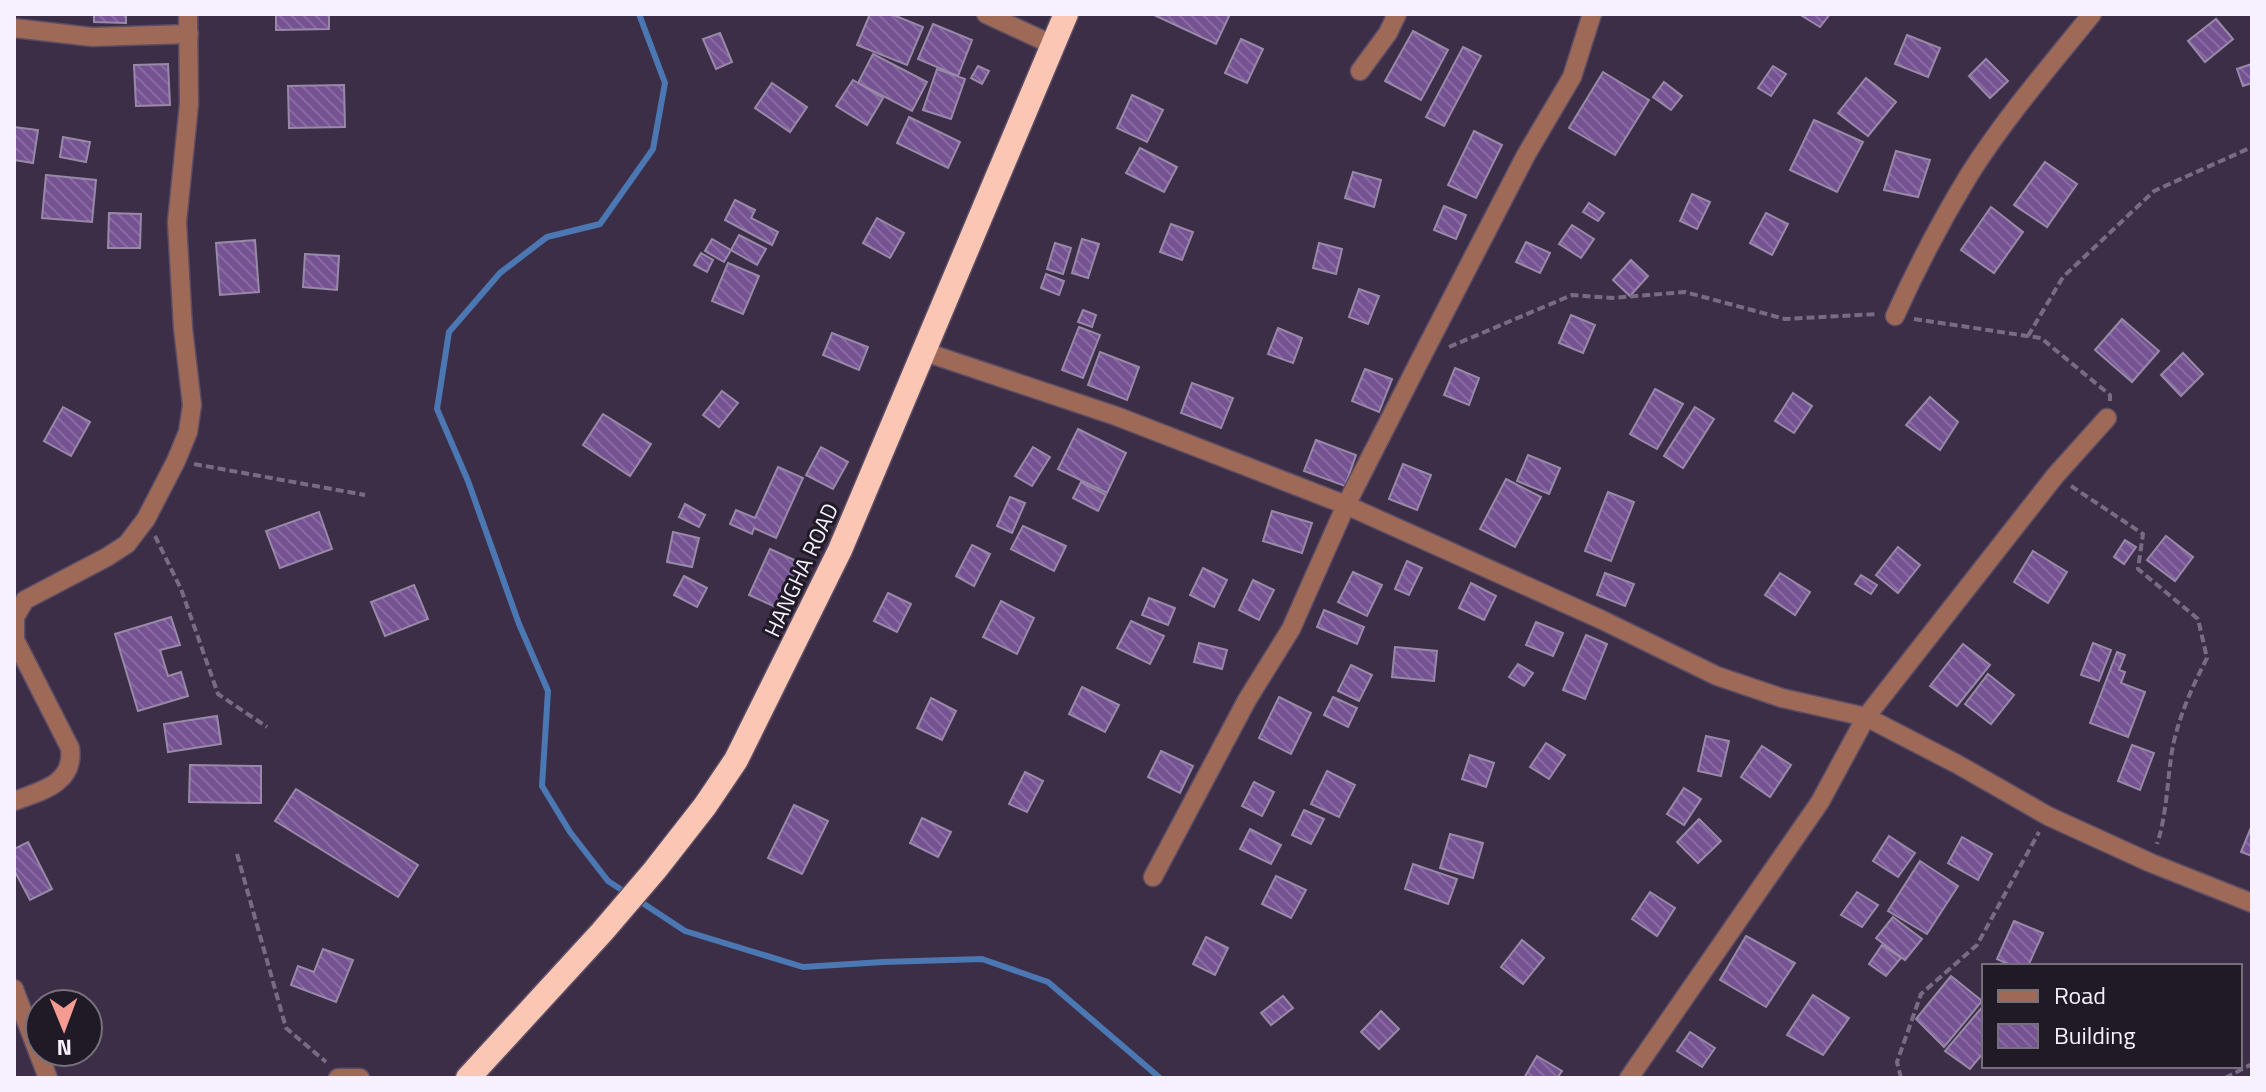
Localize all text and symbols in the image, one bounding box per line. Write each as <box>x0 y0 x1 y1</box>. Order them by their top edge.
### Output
street label: HANGHA ROAD <box>755 497 847 643</box>
legend <box>1982 964 2242 1068</box>
text: Road <box>2054 977 2106 1013</box>
north arrow <box>24 988 104 1068</box>
text: Building <box>2054 1017 2136 1053</box>
text: N <box>56 1031 72 1065</box>

